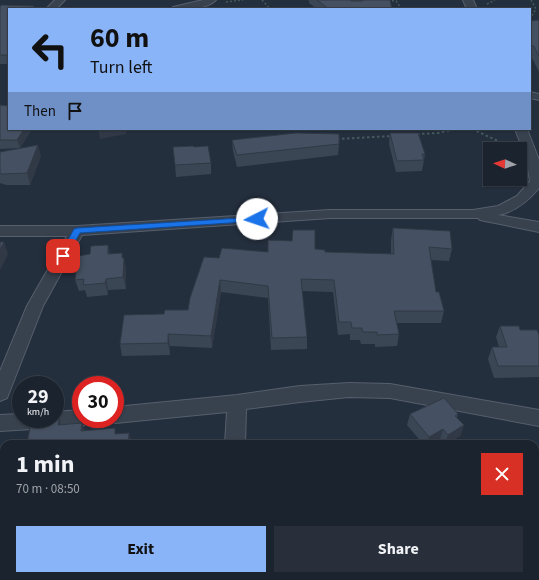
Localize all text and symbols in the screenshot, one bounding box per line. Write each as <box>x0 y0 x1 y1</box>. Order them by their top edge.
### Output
text: 60 m <box>90 18 149 58</box>
icon: left <box>24 24 76 76</box>
text: Turn left <box>90 55 152 80</box>
icon: arrive <box>64 100 86 122</box>
text: Then <box>24 101 56 122</box>
north arrow <box>483 142 527 186</box>
map controls <box>483 142 527 186</box>
position arrow <box>236 198 278 240</box>
pin <box>46 239 80 273</box>
icon: arrive <box>52 245 74 267</box>
speed limit sign: 30 <box>72 376 124 428</box>
text: 29 <box>27 383 49 411</box>
text: km/h <box>27 405 49 419</box>
text: 1 min <box>16 447 74 482</box>
button: close <box>481 453 523 495</box>
text: 70 m · 08:50 <box>16 480 80 498</box>
button: Exit <box>16 526 266 572</box>
button: Share <box>274 526 523 572</box>

